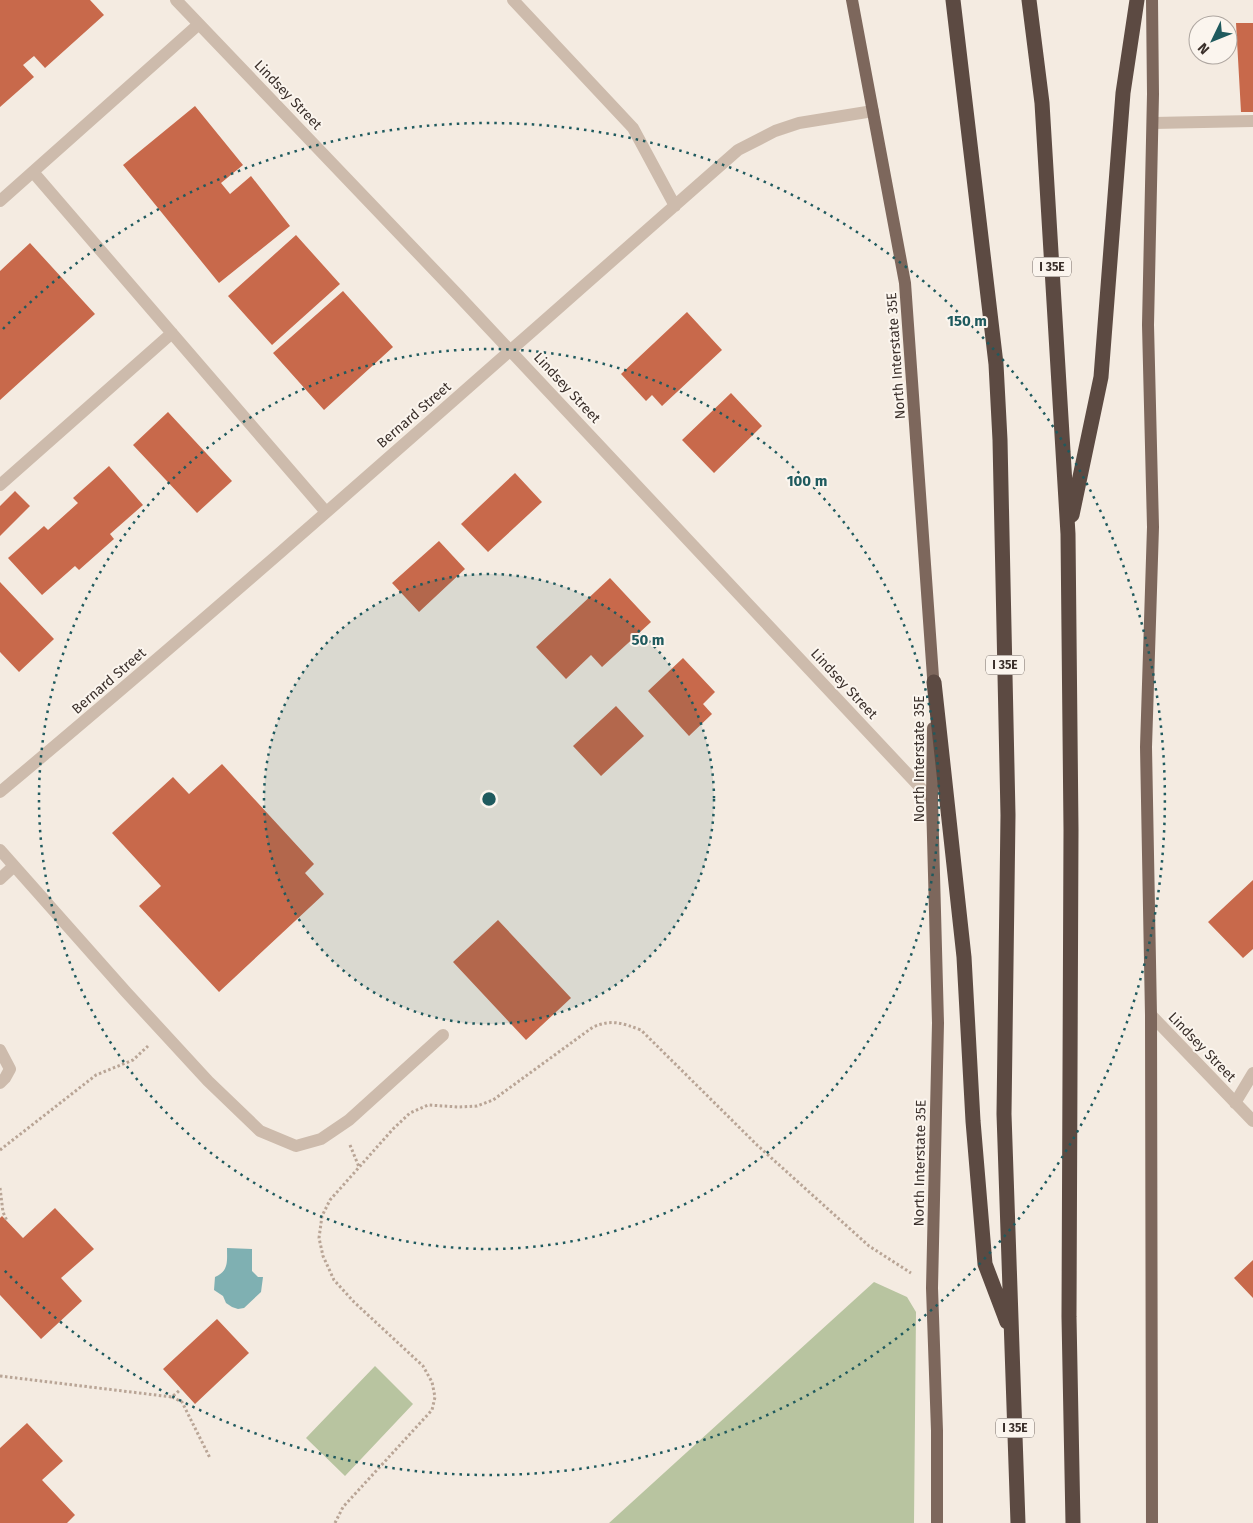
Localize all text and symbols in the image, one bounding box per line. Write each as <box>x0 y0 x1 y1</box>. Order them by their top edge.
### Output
north arrow <box>1188 15 1238 65</box>
text: N <box>1194 39 1213 58</box>
street label: Lindsey Street <box>251 57 326 134</box>
road number: I 35E <box>1033 258 1071 276</box>
street label: North Interstate 35E <box>883 292 909 420</box>
text: 150 m <box>947 312 987 330</box>
street label: Lindsey Street <box>530 349 605 427</box>
street label: Bernard Street <box>374 378 455 452</box>
text: 100 m <box>787 472 827 490</box>
text: 50 m <box>631 631 665 649</box>
street label: Bernard Street <box>69 644 150 718</box>
street label: Lindsey Street <box>807 645 882 723</box>
road number: I 35E <box>986 656 1024 674</box>
street label: North Interstate 35E <box>911 696 928 822</box>
centre of rings <box>480 790 498 808</box>
street label: Lindsey Street <box>1165 1009 1240 1086</box>
street label: North Interstate 35E <box>910 1099 930 1227</box>
road number: I 35E <box>996 1419 1034 1438</box>

